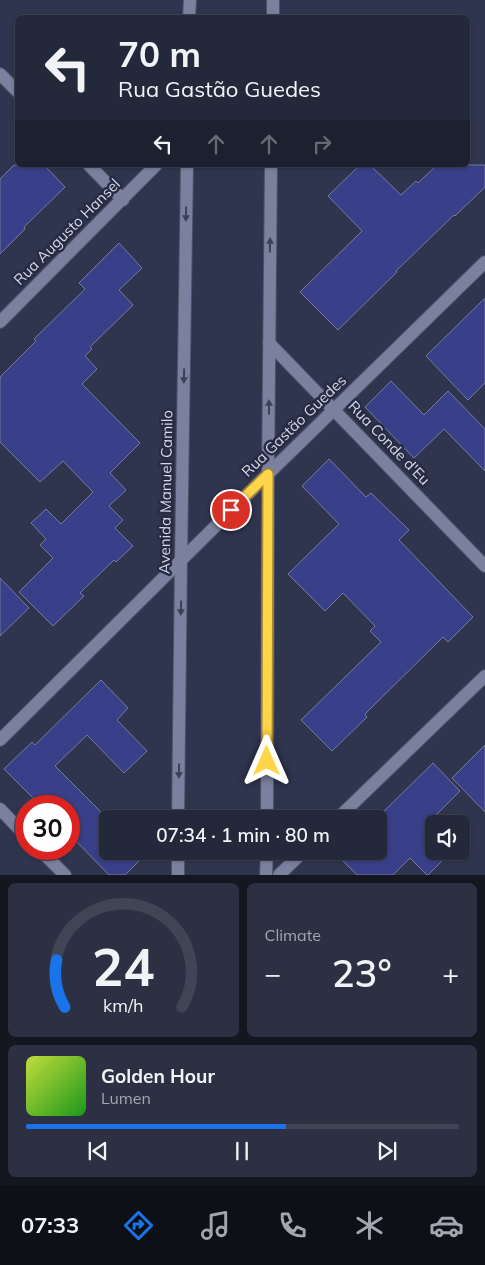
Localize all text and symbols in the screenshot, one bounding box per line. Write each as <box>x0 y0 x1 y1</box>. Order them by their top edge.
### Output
text: 70 m <box>118 32 201 76</box>
icon: left <box>35 35 100 100</box>
text: Rua Gastão Guedes <box>118 75 321 103</box>
icon: left <box>149 130 177 158</box>
icon: ahead <box>202 130 230 158</box>
icon: ahead <box>255 130 283 158</box>
icon: right <box>308 130 336 158</box>
street label: Rua Augusto Hansel <box>9 174 124 289</box>
one-way arrow <box>182 206 190 222</box>
one-way arrow <box>266 237 274 253</box>
one-way arrow <box>180 368 188 384</box>
street label: Rua Gastão Guedes <box>237 371 350 481</box>
street label: Rua Conde d'Eu <box>344 397 434 489</box>
one-way arrow <box>265 399 273 415</box>
street label: Avenida Manuel Camilo <box>155 410 176 574</box>
pin <box>210 489 252 531</box>
icon: arrive <box>217 496 245 524</box>
one-way arrow <box>177 600 185 616</box>
position arrow <box>240 734 292 786</box>
one-way arrow <box>175 763 183 779</box>
speed limit sign: 30 <box>15 795 80 860</box>
map controls <box>425 815 470 860</box>
button: sound <box>425 815 470 860</box>
text: 07:34 · 1 min · 80 m <box>156 823 330 847</box>
text: Climate <box>265 925 321 945</box>
text: 24 <box>92 934 154 999</box>
text: 23° <box>332 949 392 997</box>
text: − <box>265 956 281 991</box>
text: + <box>442 956 459 991</box>
text: km/h <box>103 994 143 1016</box>
text: Golden Hour <box>101 1064 215 1088</box>
text: Lumen <box>101 1088 151 1108</box>
icon: previous <box>84 1137 112 1165</box>
icon: pause <box>228 1137 256 1165</box>
icon: next <box>373 1137 401 1165</box>
icon: directions <box>121 1208 156 1243</box>
icon: music <box>198 1208 233 1243</box>
icon: phone <box>275 1208 310 1243</box>
icon: climate <box>352 1208 387 1243</box>
icon: car <box>429 1208 464 1243</box>
text: 07:33 <box>21 1211 79 1239</box>

